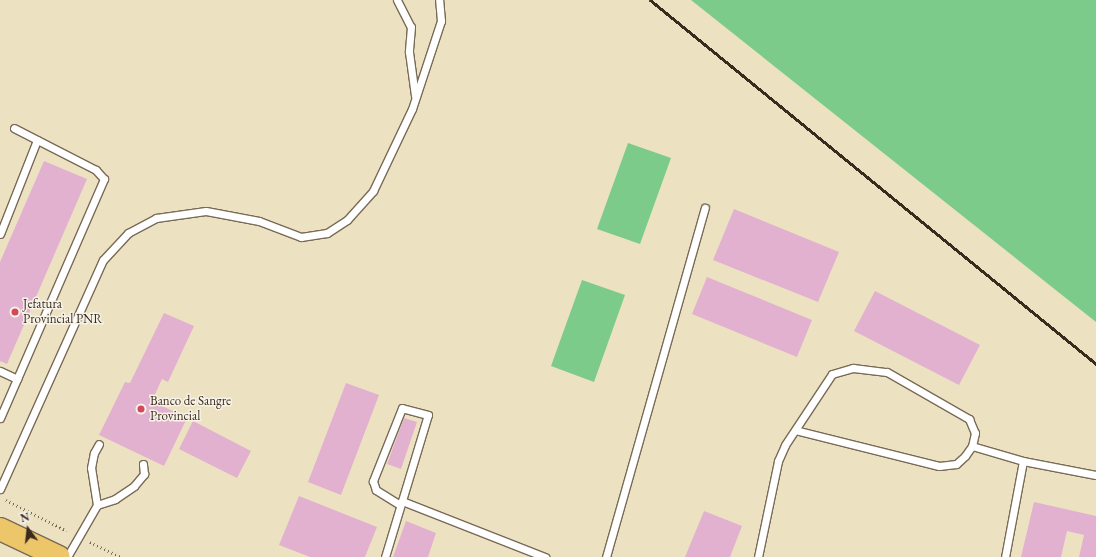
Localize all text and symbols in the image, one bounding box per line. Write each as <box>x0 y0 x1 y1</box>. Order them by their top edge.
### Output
place label: Jefatura Provincial PNR <box>23 297 103 328</box>
marker: Jefatura Provincial PNR <box>10 307 20 317</box>
place label: Banco de Sangre Provincial <box>150 394 231 425</box>
marker: Banco de Sangre Provincial <box>135 403 147 415</box>
north arrow <box>8 509 48 549</box>
text: N <box>19 509 31 525</box>

